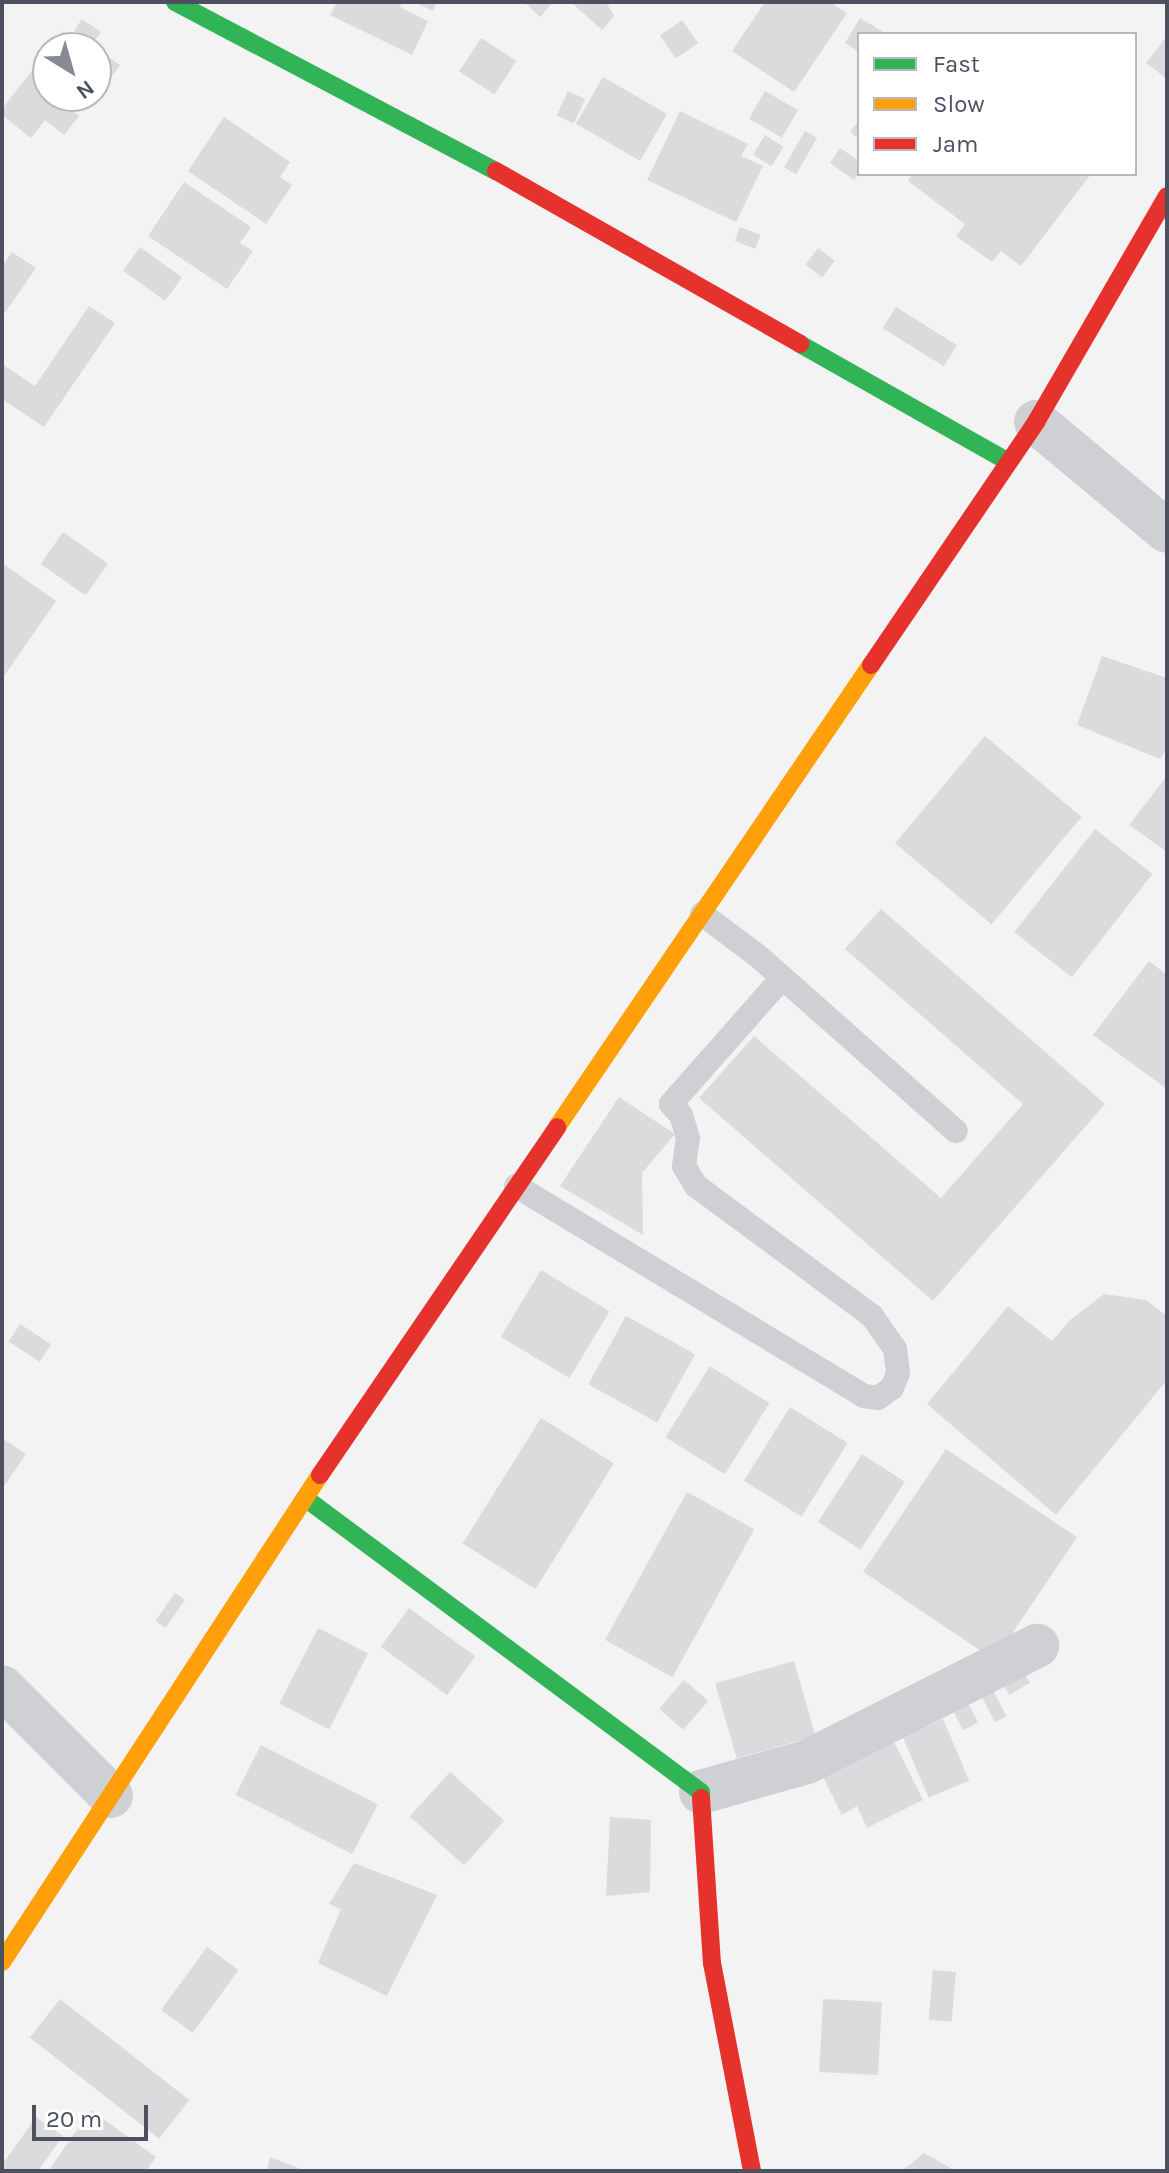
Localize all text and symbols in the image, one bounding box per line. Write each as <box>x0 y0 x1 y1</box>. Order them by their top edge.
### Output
north arrow <box>32 32 112 112</box>
legend <box>857 32 1137 176</box>
text: Fast <box>933 50 980 78</box>
text: N <box>71 74 99 105</box>
text: Slow <box>933 90 985 118</box>
text: Jam <box>933 130 978 158</box>
scale bar <box>36 2089 152 2139</box>
text: 20 m <box>46 2105 102 2133</box>

